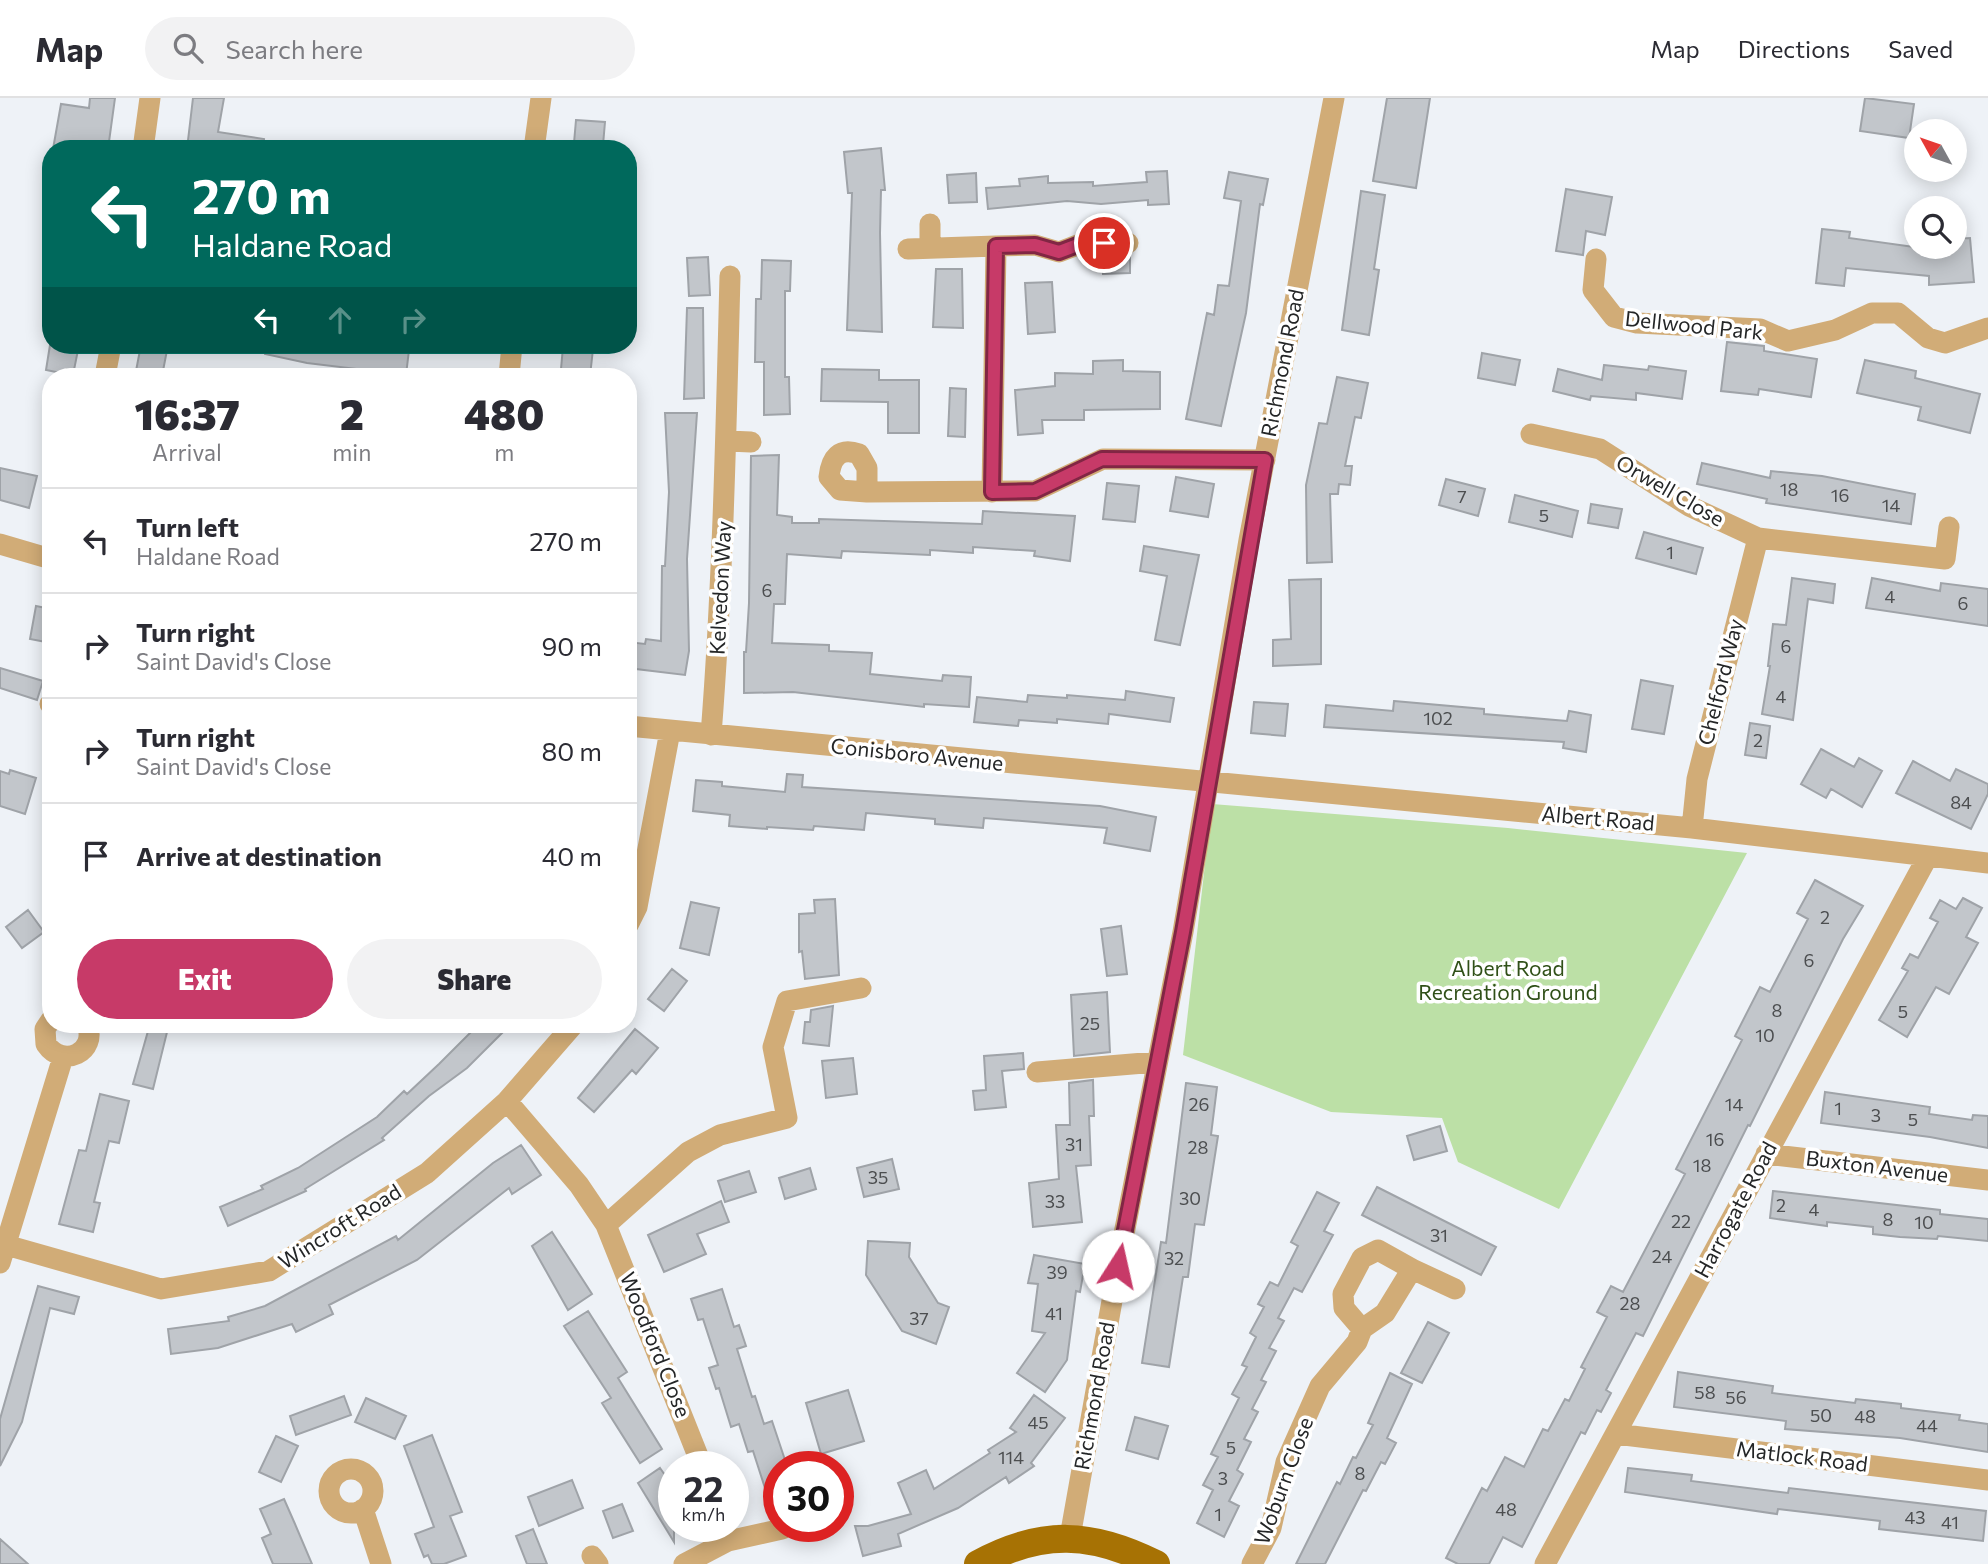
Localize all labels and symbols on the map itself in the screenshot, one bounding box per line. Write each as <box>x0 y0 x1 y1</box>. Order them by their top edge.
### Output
north arrow <box>1904 119 1967 182</box>
pin <box>1074 213 1134 273</box>
street label: Richmond Road <box>1255 287 1308 439</box>
street label: Dellwood Park <box>1624 305 1764 344</box>
street label: Orwell Close <box>1612 449 1729 531</box>
house number: 18 <box>1780 478 1798 500</box>
house number: 16 <box>1831 484 1849 506</box>
house number: 7 <box>1457 485 1467 507</box>
house number: 14 <box>1882 494 1900 516</box>
house number: 5 <box>1539 504 1549 526</box>
street label: Kelvedon Way <box>704 520 735 655</box>
house number: 1 <box>1666 541 1674 563</box>
house number: 6 <box>762 579 772 601</box>
house number: 4 <box>1885 585 1896 607</box>
house number: 6 <box>1958 592 1968 614</box>
street label: Chelford Way <box>1692 616 1747 747</box>
house number: 6 <box>1781 635 1791 657</box>
house number: 4 <box>1776 685 1787 707</box>
house number: 102 <box>1423 707 1453 729</box>
house number: 2 <box>1753 729 1763 751</box>
street label: Conisboro Avenue <box>830 732 1005 775</box>
house number: 84 <box>1950 791 1972 813</box>
street label: Albert Road <box>1541 800 1656 835</box>
house number: 2 <box>1820 906 1830 928</box>
house number: 6 <box>1804 949 1814 971</box>
park label: Albert Road Recreation Ground <box>1418 955 1598 1004</box>
house number: 8 <box>1772 999 1783 1021</box>
house number: 5 <box>1898 1000 1908 1022</box>
house number: 25 <box>1080 1012 1100 1034</box>
house number: 10 <box>1755 1024 1775 1046</box>
house number: 26 <box>1189 1093 1209 1115</box>
house number: 14 <box>1725 1093 1743 1115</box>
house number: 1 <box>1834 1097 1842 1119</box>
house number: 3 <box>1871 1104 1881 1126</box>
house number: 5 <box>1908 1108 1918 1130</box>
house number: 16 <box>1706 1128 1724 1150</box>
house number: 31 <box>1065 1133 1083 1155</box>
house number: 28 <box>1188 1136 1209 1158</box>
street label: Harrogate Road <box>1688 1137 1781 1282</box>
street label: Buxton Avenue <box>1804 1144 1950 1187</box>
house number: 18 <box>1693 1154 1711 1176</box>
house number: 35 <box>868 1166 888 1188</box>
street label: Wincroft Road <box>273 1178 405 1273</box>
house number: 30 <box>1179 1187 1201 1209</box>
house number: 33 <box>1045 1190 1065 1212</box>
house number: 2 <box>1776 1194 1786 1216</box>
house number: 4 <box>1809 1198 1820 1220</box>
house number: 8 <box>1883 1208 1894 1230</box>
house number: 22 <box>1671 1210 1691 1232</box>
house number: 10 <box>1914 1211 1934 1233</box>
house number: 31 <box>1430 1224 1448 1246</box>
position arrow <box>1081 1229 1155 1303</box>
house number: 24 <box>1652 1245 1672 1267</box>
house number: 32 <box>1164 1247 1184 1269</box>
house number: 39 <box>1046 1261 1068 1283</box>
street label: Woodford Close <box>616 1268 697 1421</box>
house number: 28 <box>1620 1292 1641 1314</box>
house number: 41 <box>1045 1302 1063 1324</box>
house number: 37 <box>909 1307 929 1329</box>
street label: Richmond Road <box>1068 1320 1119 1472</box>
house number: 58 <box>1694 1381 1716 1403</box>
house number: 56 <box>1725 1386 1747 1408</box>
house number: 50 <box>1810 1404 1832 1426</box>
house number: 48 <box>1854 1405 1876 1427</box>
house number: 45 <box>1027 1411 1049 1433</box>
street label: Woburn Close <box>1248 1413 1317 1548</box>
house number: 44 <box>1916 1414 1938 1436</box>
street label: Matlock Road <box>1735 1435 1869 1476</box>
house number: 5 <box>1226 1436 1236 1458</box>
house number: 114 <box>998 1446 1024 1468</box>
speed limit sign: 30 <box>763 1451 854 1542</box>
house number: 8 <box>1355 1462 1366 1484</box>
house number: 3 <box>1218 1467 1228 1489</box>
house number: 48 <box>1495 1498 1517 1520</box>
house number: 1 <box>1214 1503 1222 1525</box>
house number: 43 <box>1904 1506 1926 1528</box>
house number: 41 <box>1941 1511 1959 1533</box>

